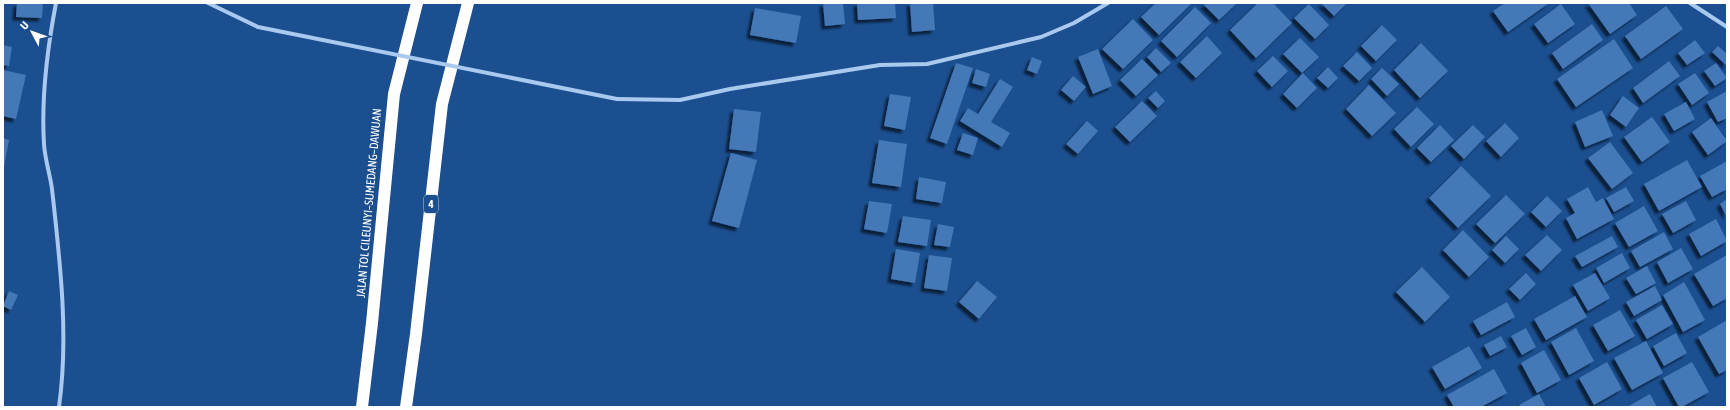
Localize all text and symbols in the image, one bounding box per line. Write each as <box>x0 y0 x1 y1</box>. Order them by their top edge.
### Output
north arrow <box>12 12 52 52</box>
text: U <box>18 19 31 32</box>
street label: JALAN TOL CILEUNYI–SUMEDANG–DAWUAN <box>354 108 384 298</box>
road number: 4 <box>424 195 438 213</box>

